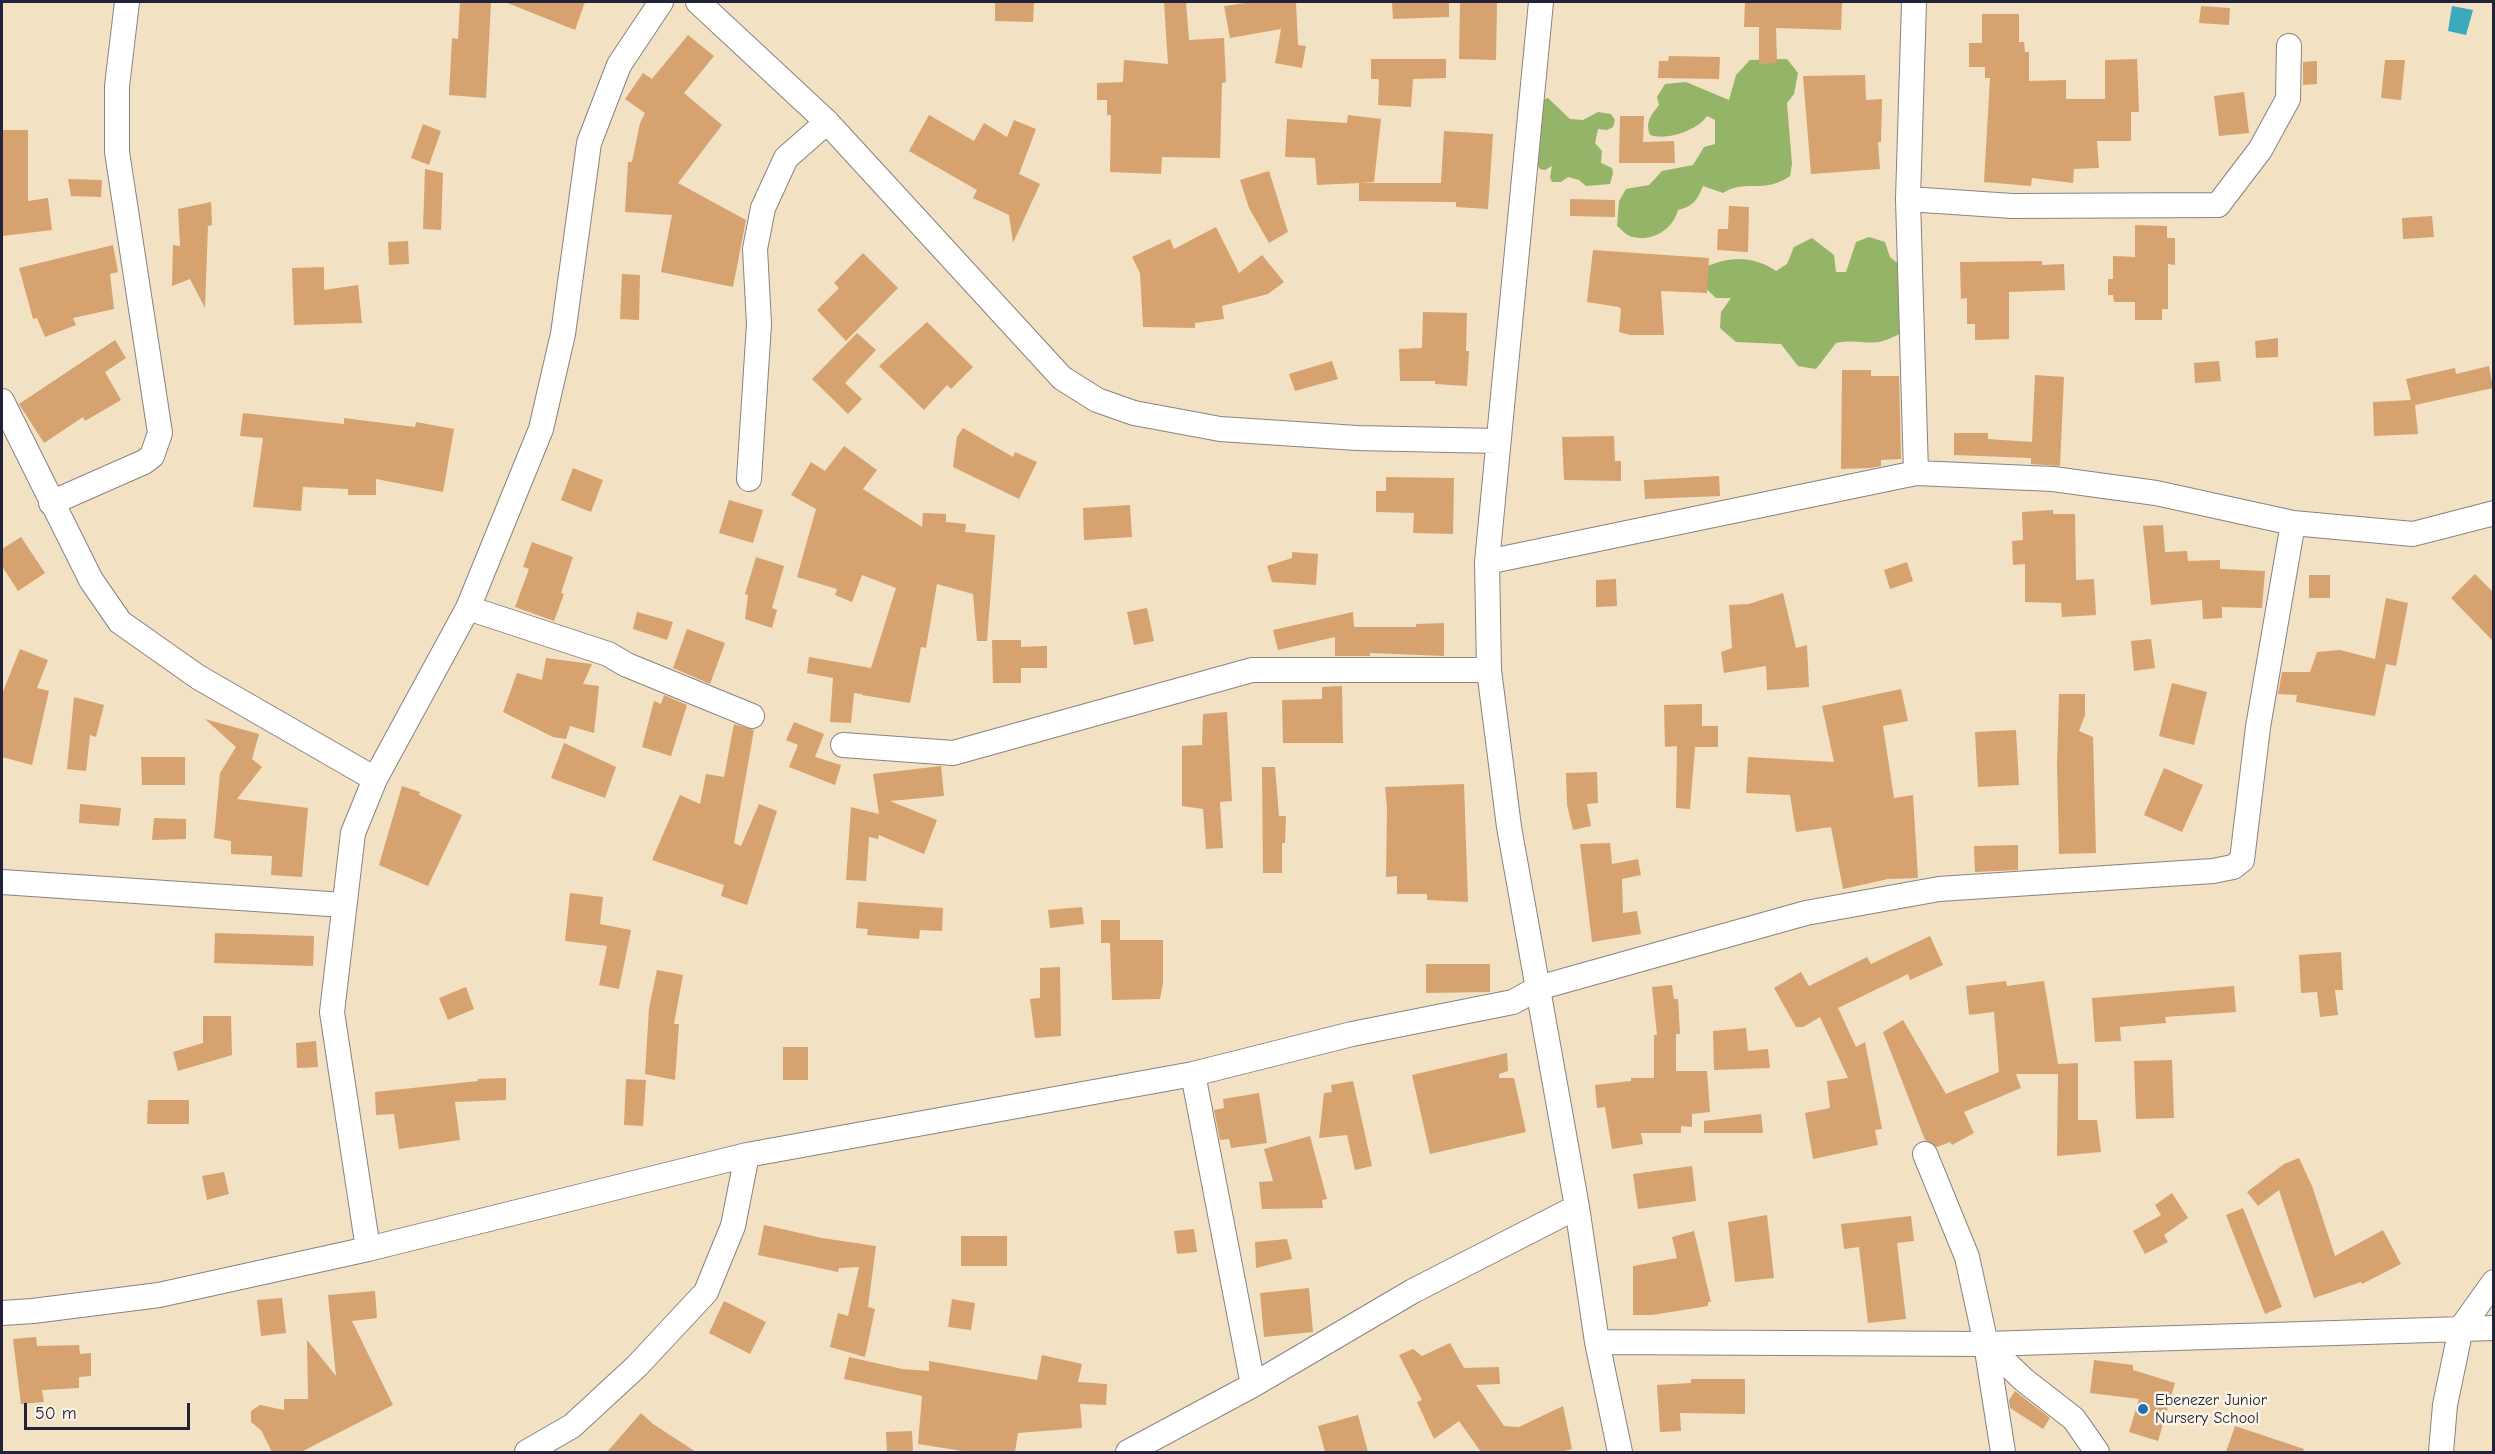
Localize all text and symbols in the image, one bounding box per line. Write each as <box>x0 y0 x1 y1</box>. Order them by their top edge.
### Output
place label: Ebenezer Junior Nursery School <box>2155 1390 2267 1428</box>
scale bar <box>27 1391 194 1429</box>
marker: Ebenezer Junior Nursery School <box>2136 1402 2150 1416</box>
text: 50 m <box>35 1403 77 1424</box>

